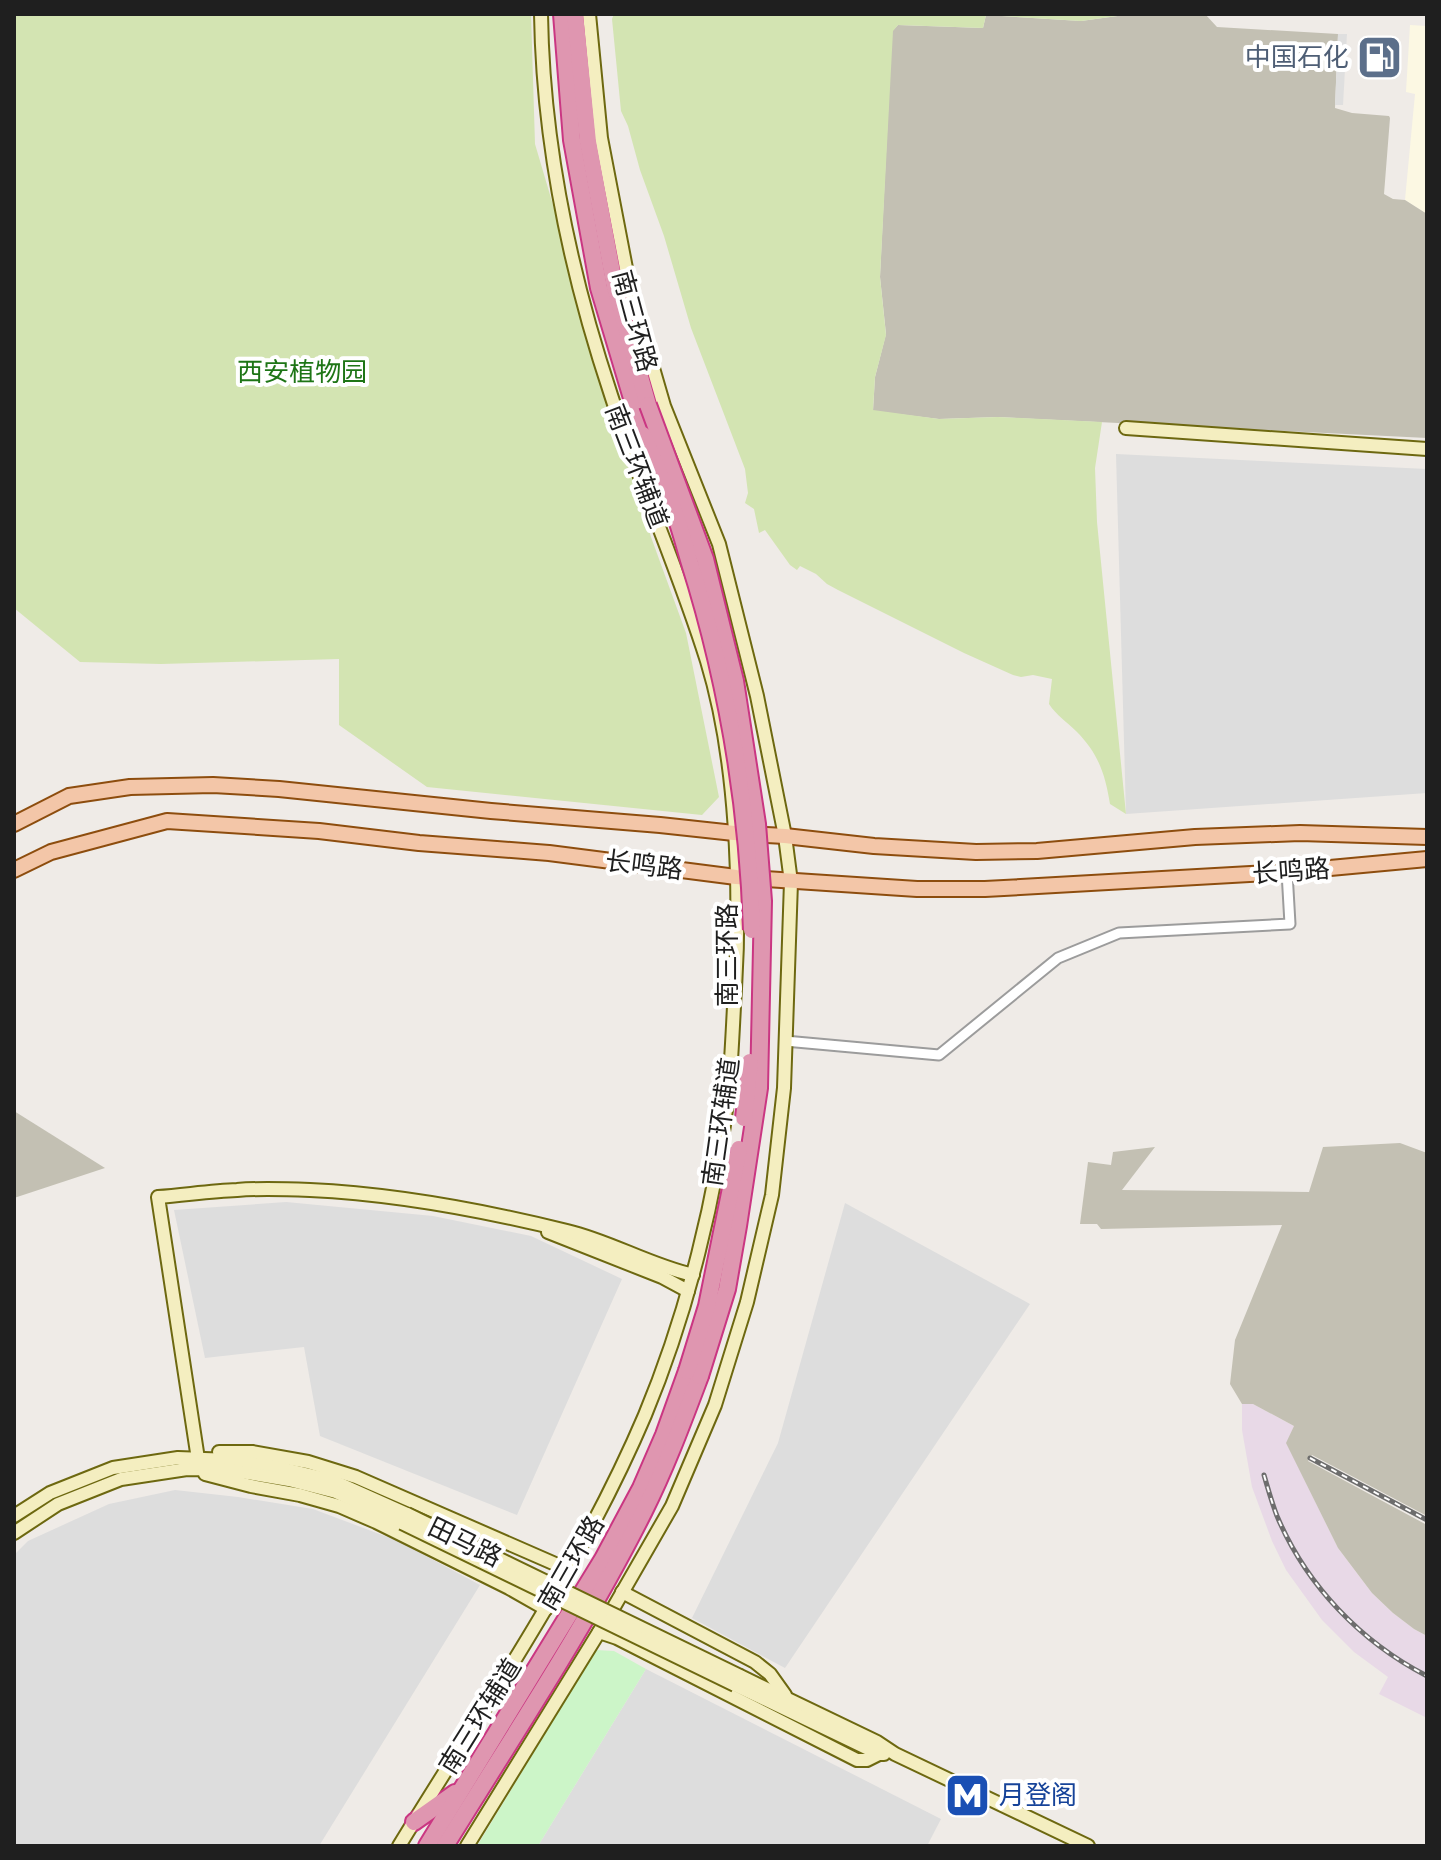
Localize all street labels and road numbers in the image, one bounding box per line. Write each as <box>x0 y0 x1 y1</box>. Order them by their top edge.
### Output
street label: 南三环路 <box>606 266 666 375</box>
street label: 南三环辅道 <box>599 399 677 532</box>
street label: 长鸣路 <box>603 842 685 886</box>
street label: 长鸣路 <box>1251 850 1331 890</box>
street label: 南三环路 <box>709 903 743 1007</box>
street label: 南三环辅道 <box>694 1055 746 1189</box>
street label: 田马路 <box>423 1509 508 1573</box>
street label: 南三环路 <box>529 1509 611 1616</box>
street label: 南三环辅道 <box>430 1651 528 1780</box>

